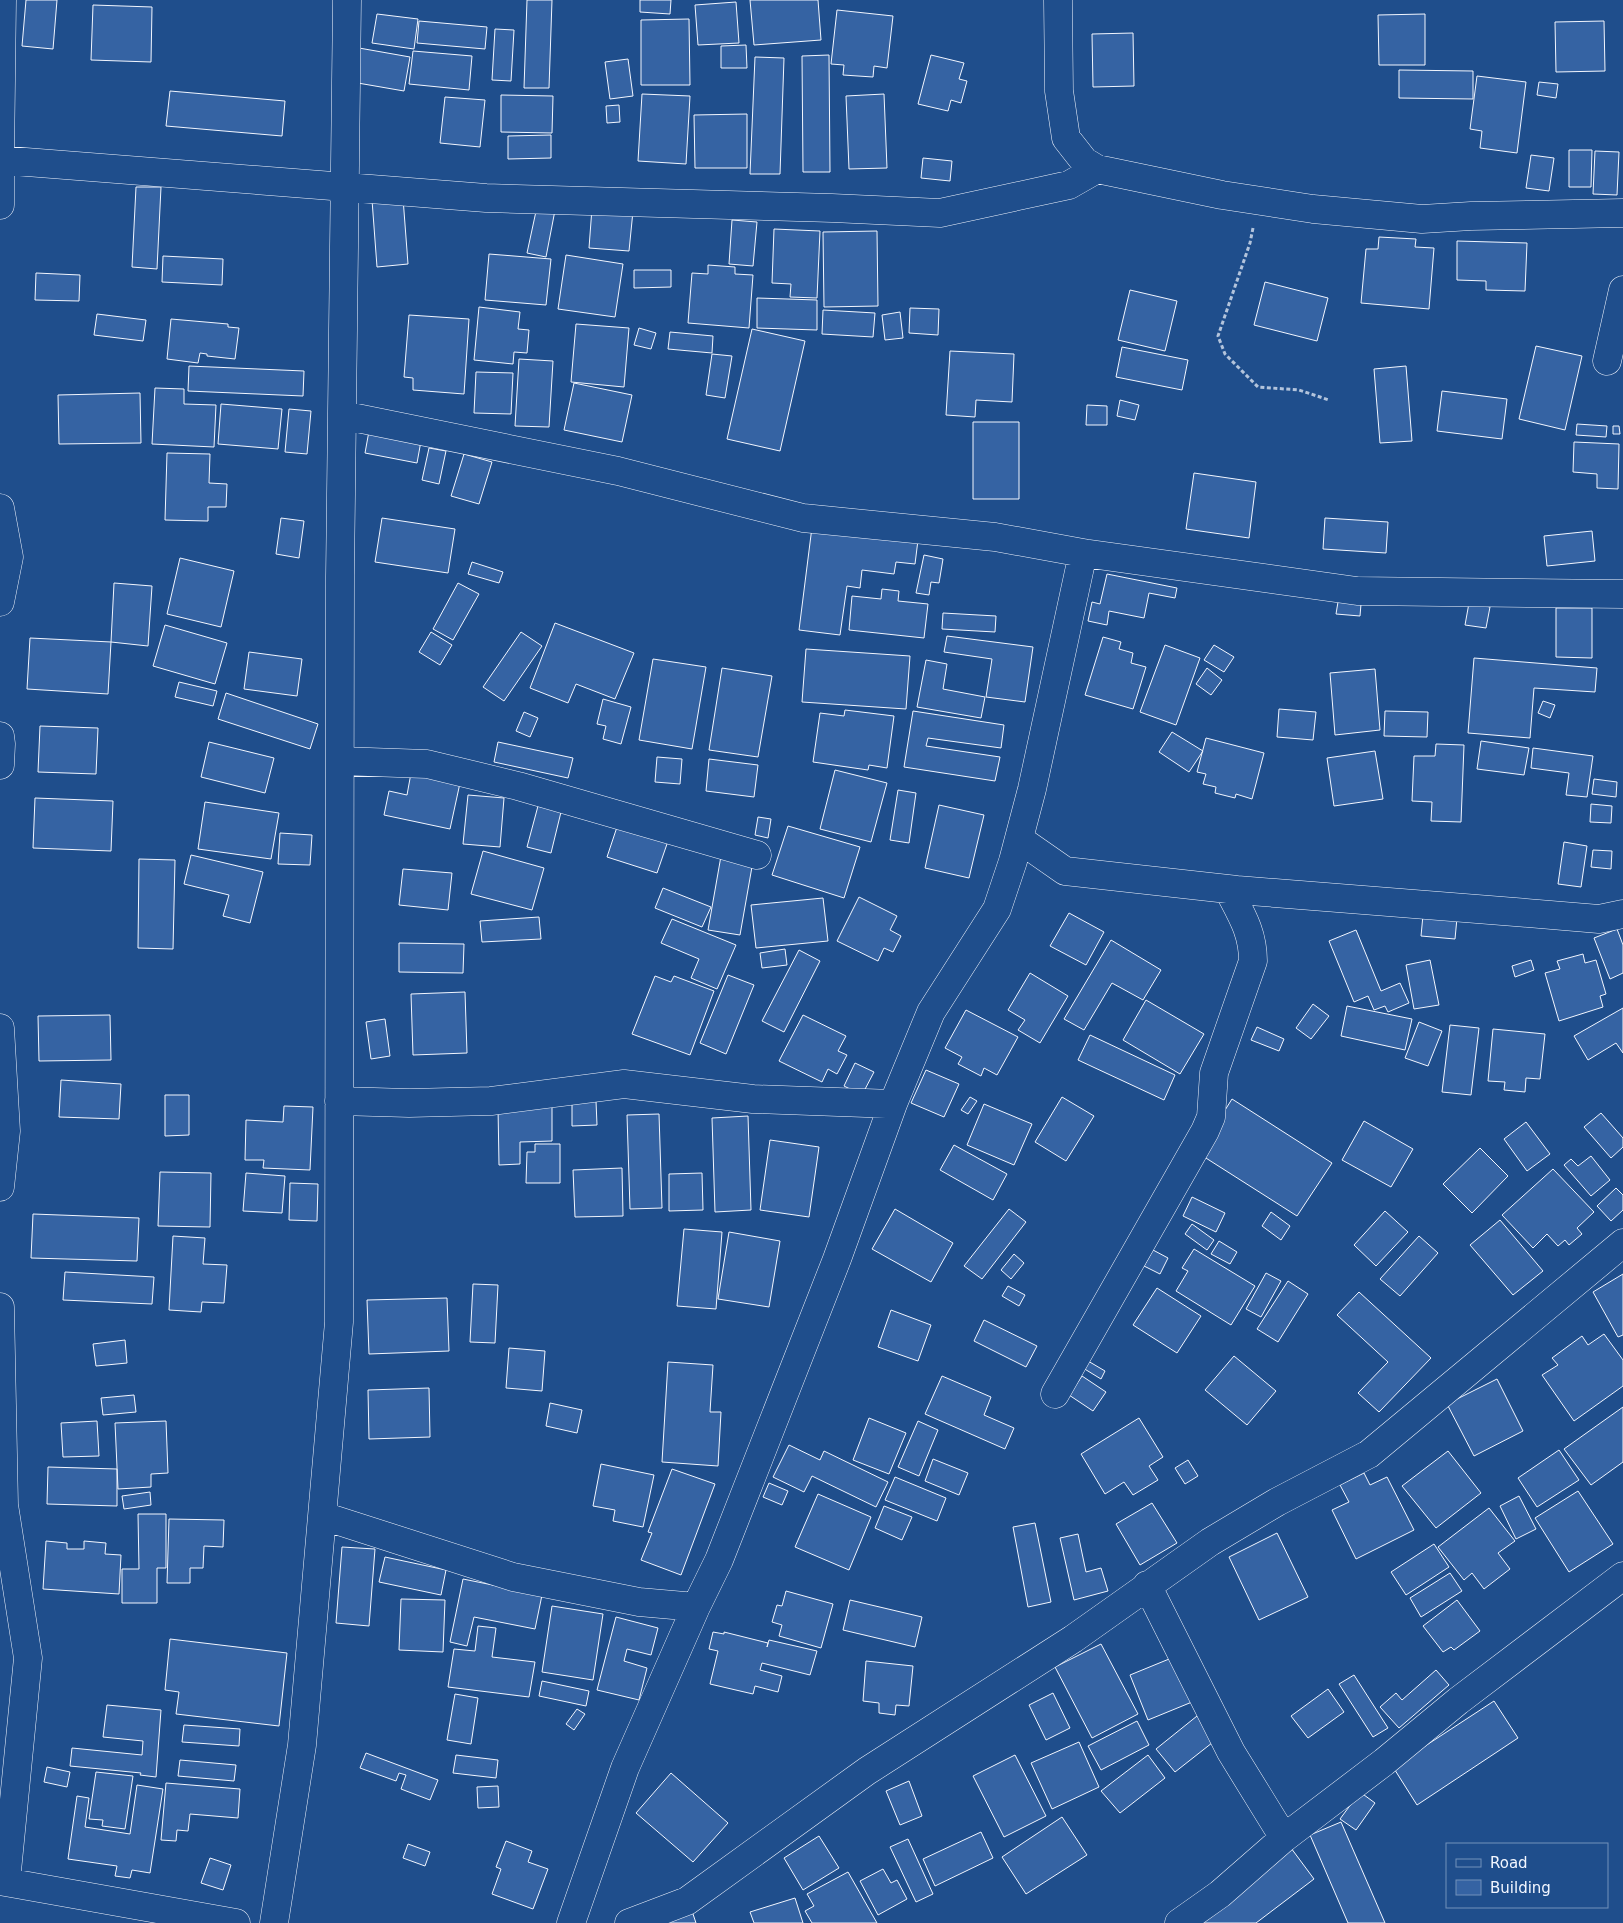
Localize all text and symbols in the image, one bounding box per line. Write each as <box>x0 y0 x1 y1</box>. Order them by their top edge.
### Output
legend <box>1446 1843 1608 1908</box>
text: Road <box>1490 1854 1528 1872</box>
text: Building <box>1490 1879 1551 1897</box>

